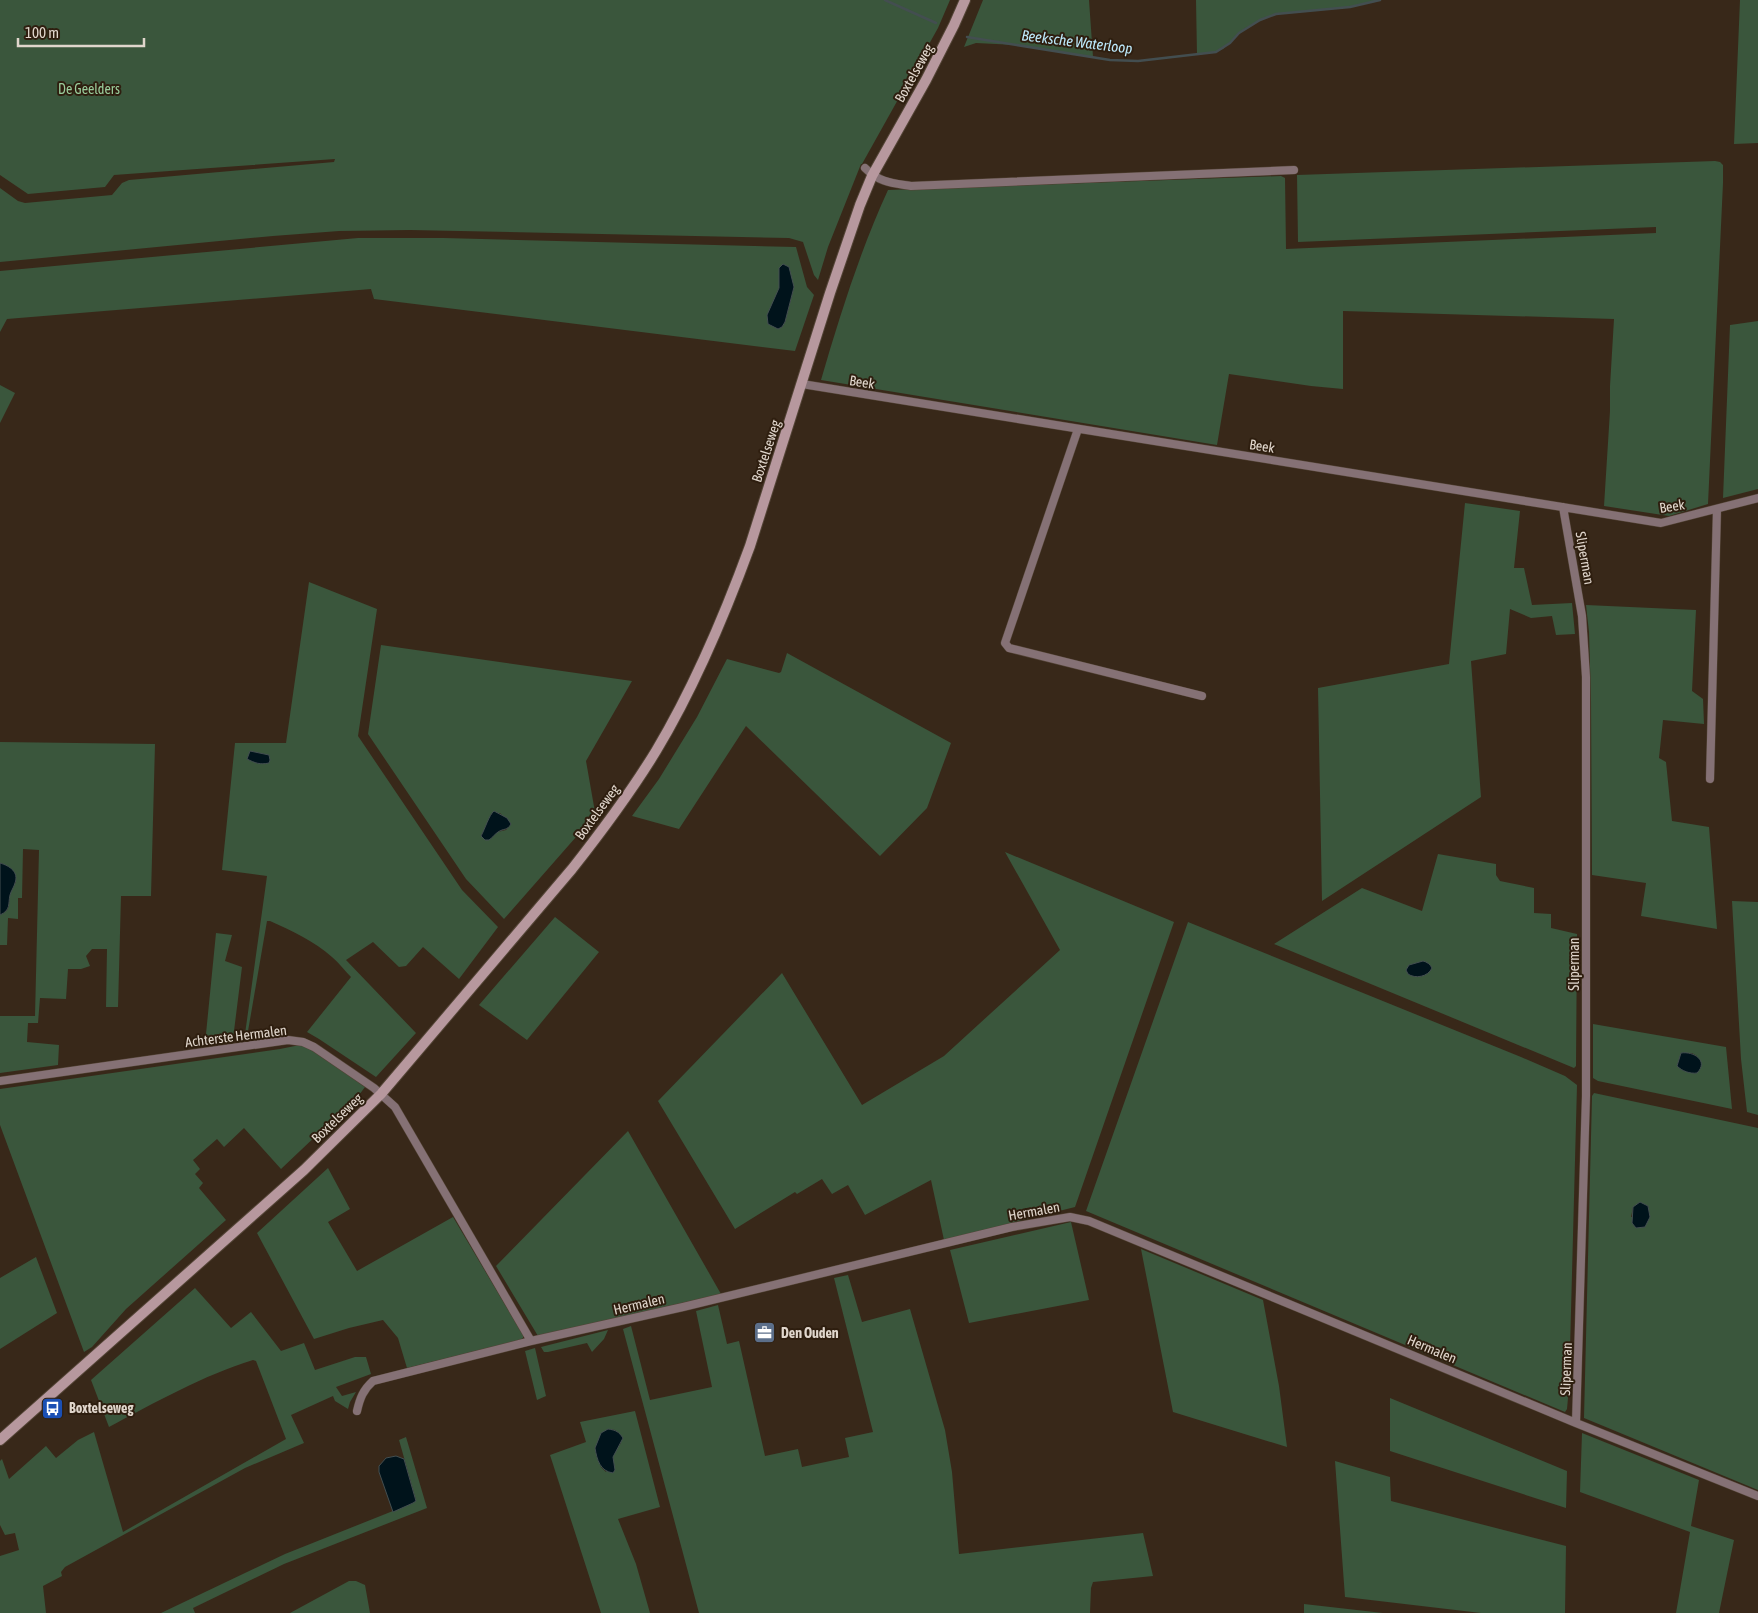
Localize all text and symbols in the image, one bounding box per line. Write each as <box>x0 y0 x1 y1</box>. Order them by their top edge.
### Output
scale bar <box>18 15 144 47</box>
text: 100 m <box>25 24 59 41</box>
water label: Beeksche Waterloop <box>1021 26 1134 57</box>
street label: Boxtelseweg <box>891 41 937 105</box>
park label: De Geelders <box>58 81 120 97</box>
street label: Beek <box>848 372 876 392</box>
street label: Boxtelseweg <box>748 418 784 484</box>
street label: Beek <box>1248 436 1276 456</box>
street label: Beek <box>1658 496 1686 516</box>
street label: Sliperman <box>1572 530 1598 586</box>
street label: Boxtelseweg <box>572 781 622 843</box>
street label: Sliperman <box>1566 937 1582 991</box>
street label: Achterste Hermalen <box>184 1022 288 1050</box>
street label: Boxtelseweg <box>308 1090 366 1146</box>
street label: Hermalen <box>1007 1199 1061 1223</box>
street label: Hermalen <box>612 1290 666 1318</box>
office icon: Den Ouden <box>753 1321 777 1345</box>
place label: Den Ouden <box>781 1325 839 1341</box>
street label: Hermalen <box>1405 1331 1459 1367</box>
street label: Sliperman <box>1557 1342 1575 1396</box>
bus stop icon: Boxtelseweg <box>41 1396 65 1420</box>
place label: Boxtelseweg <box>69 1400 134 1416</box>

